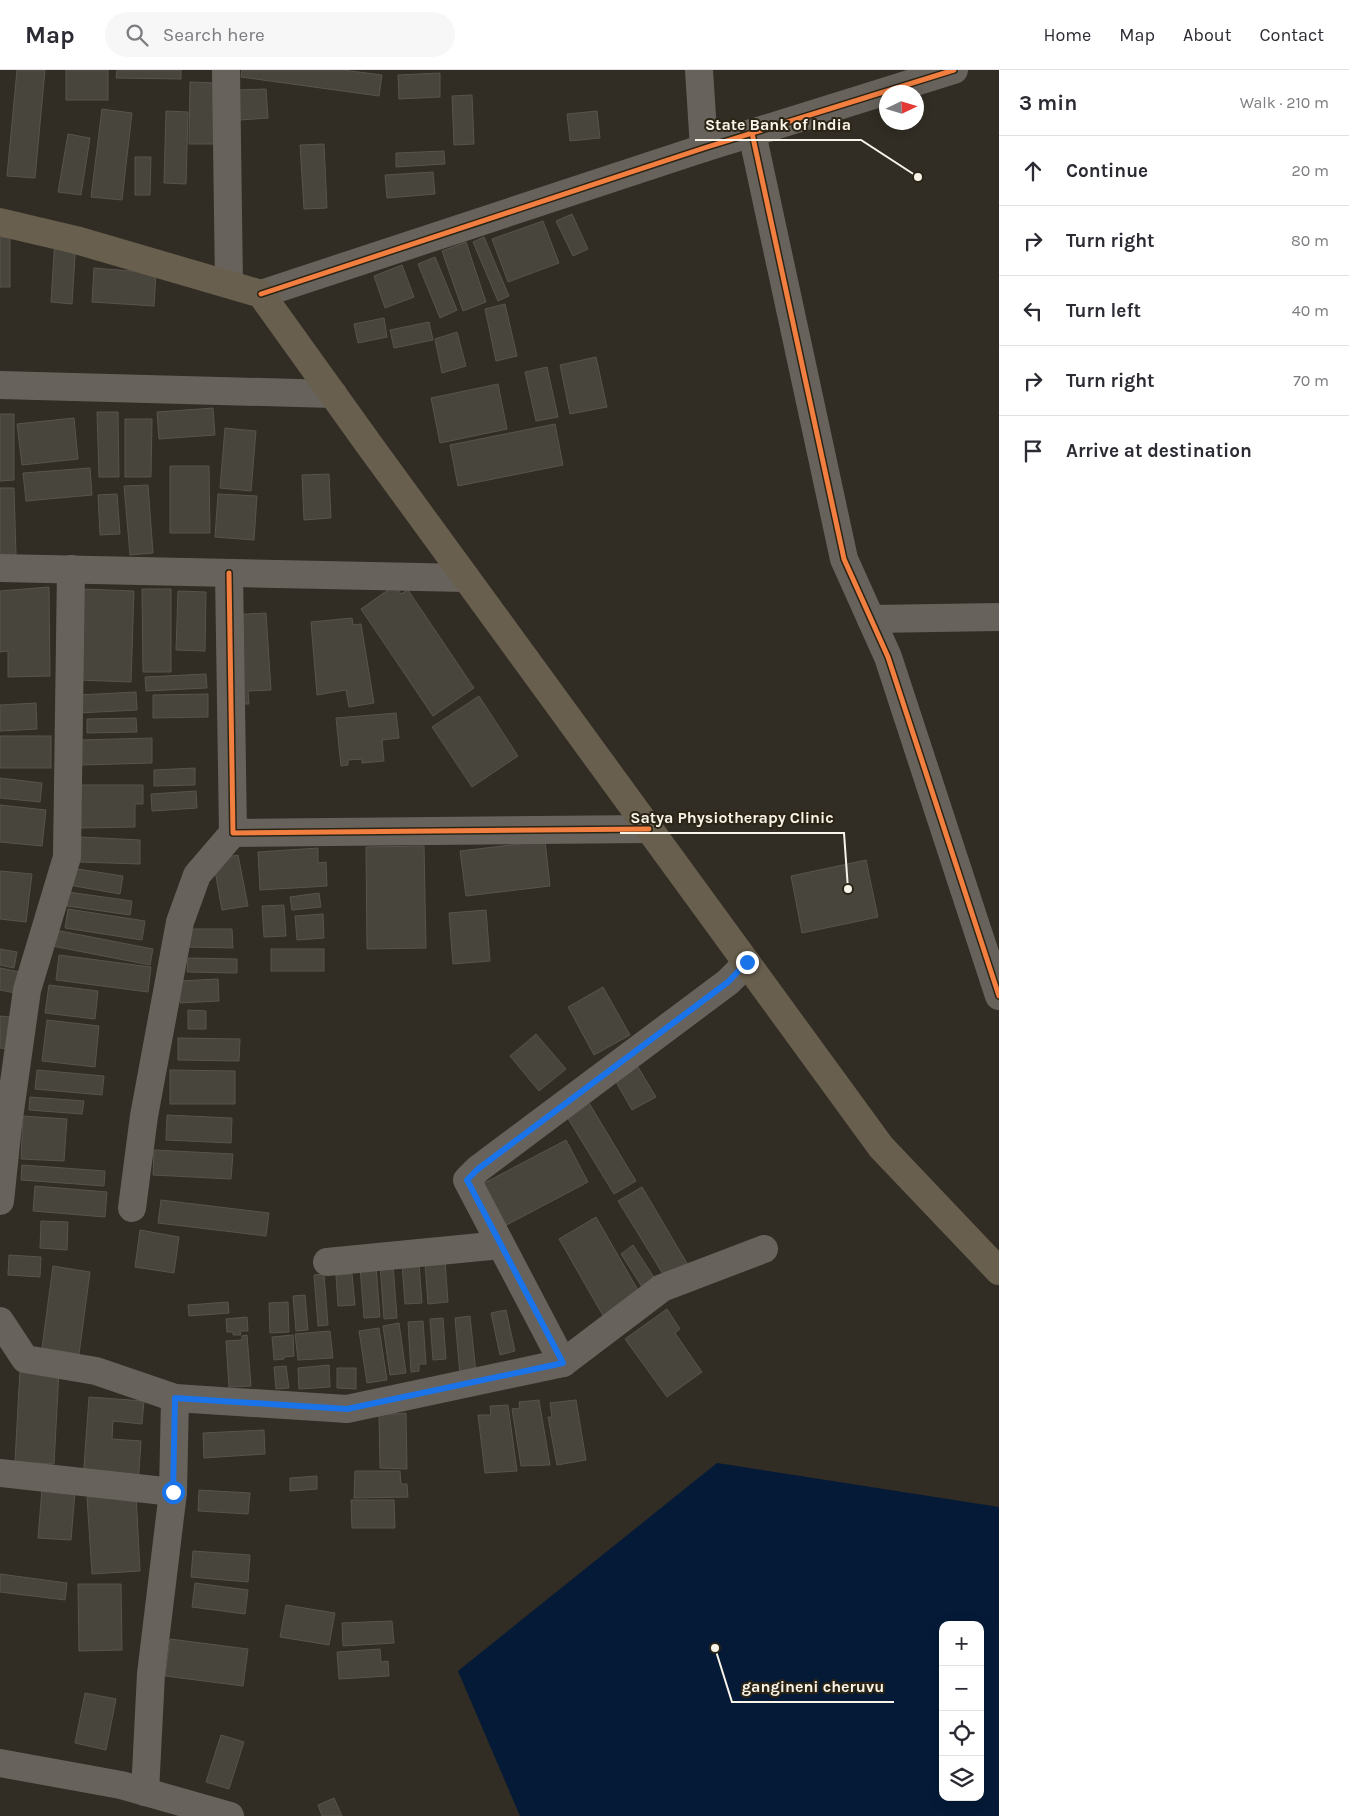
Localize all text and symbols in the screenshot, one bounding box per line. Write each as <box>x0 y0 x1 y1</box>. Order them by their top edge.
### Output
search box <box>105 12 455 57</box>
text: Map <box>25 21 75 49</box>
icon: search <box>123 21 151 49</box>
text: Search here <box>163 24 265 46</box>
text: Home <box>1043 24 1091 46</box>
text: Map <box>1119 24 1155 46</box>
text: About <box>1183 24 1232 46</box>
text: Contact <box>1260 24 1324 46</box>
north arrow <box>879 85 924 130</box>
text: 3 min <box>1019 91 1077 115</box>
text: Walk · 210 m <box>1240 93 1329 112</box>
callout: State Bank of India <box>695 109 861 140</box>
text: State Bank of India <box>705 115 851 134</box>
icon: ahead <box>1019 157 1047 185</box>
text: Continue <box>1066 160 1148 182</box>
text: 20 m <box>1291 161 1329 180</box>
icon: right <box>1019 227 1047 255</box>
text: Turn right <box>1066 230 1155 252</box>
text: 80 m <box>1291 231 1329 250</box>
icon: left <box>1019 297 1047 325</box>
text: Turn left <box>1066 300 1141 322</box>
text: 40 m <box>1292 301 1329 320</box>
icon: right <box>1019 367 1047 395</box>
text: Turn right <box>1066 370 1155 392</box>
text: 70 m <box>1293 371 1329 390</box>
icon: arrive <box>1019 437 1047 465</box>
text: Arrive at destination <box>1066 440 1252 462</box>
callout: Satya Physiotherapy Clinic <box>620 802 844 833</box>
text: Satya Physiotherapy Clinic <box>630 808 834 827</box>
route end <box>736 951 759 974</box>
route start <box>162 1481 185 1504</box>
map controls <box>939 1621 984 1801</box>
button: + <box>939 1621 984 1666</box>
button: − <box>939 1666 984 1711</box>
callout: gangineni cheruvu <box>732 1671 894 1702</box>
text: gangineni cheruvu <box>742 1677 884 1696</box>
button: locate <box>939 1711 984 1756</box>
button: layers <box>939 1756 984 1801</box>

